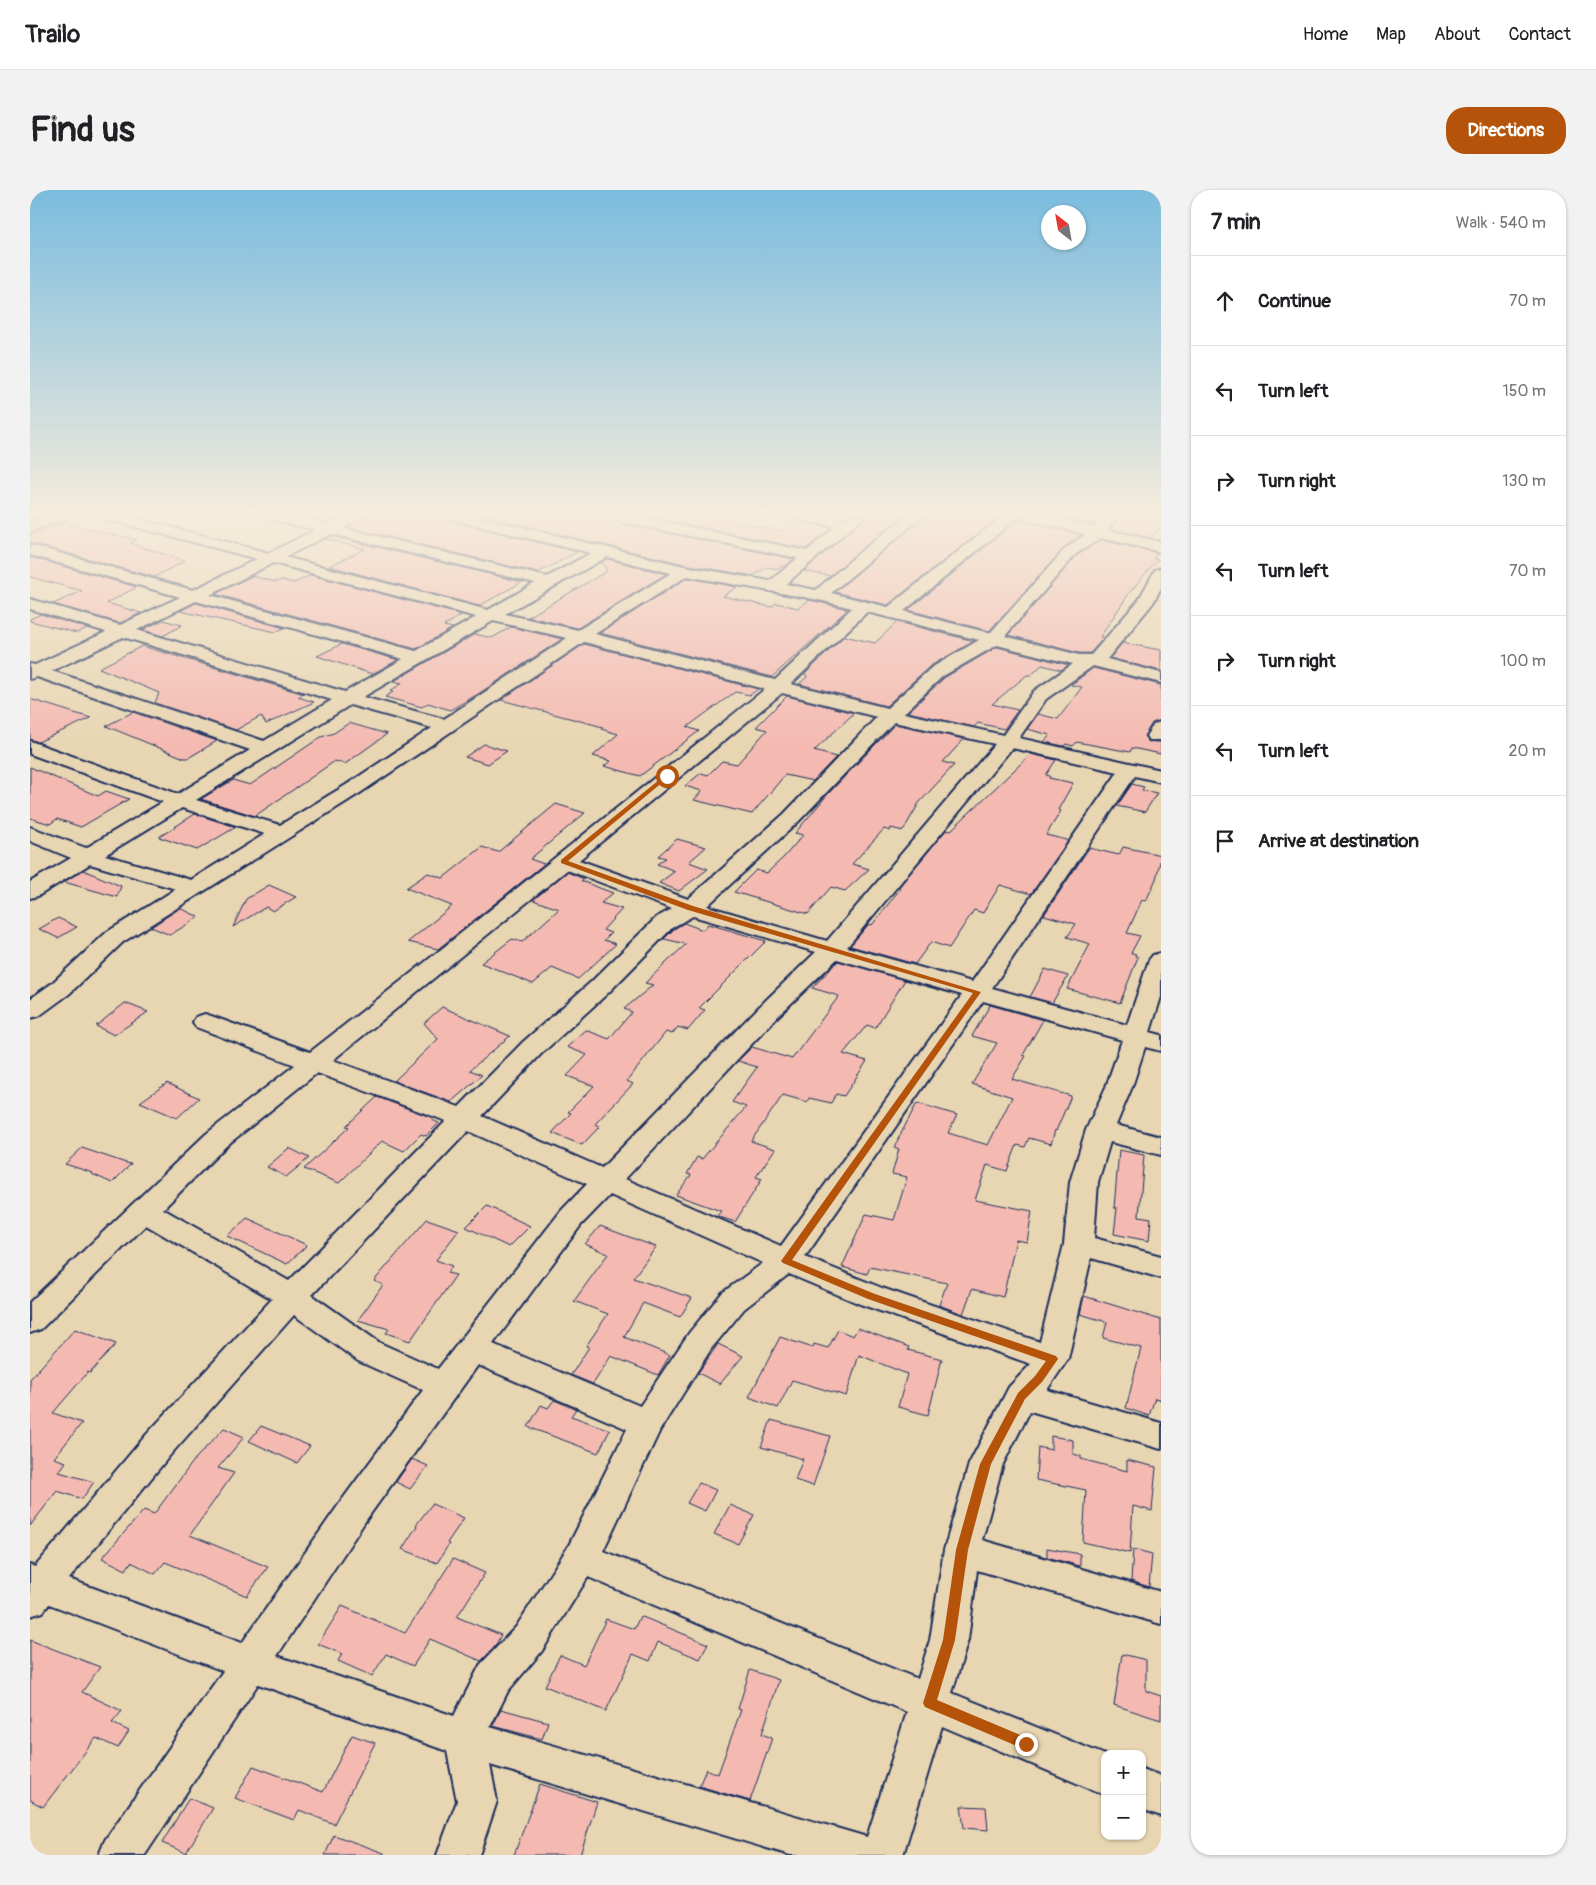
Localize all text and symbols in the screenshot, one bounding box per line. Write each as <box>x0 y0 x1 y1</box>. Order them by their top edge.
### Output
text: Trailo <box>25 20 80 49</box>
text: Home <box>1303 23 1348 46</box>
text: Map <box>1376 23 1406 46</box>
text: About <box>1434 23 1480 46</box>
text: Contact <box>1508 23 1571 46</box>
button: Directions <box>1446 107 1566 154</box>
text: Find us <box>30 108 135 152</box>
north arrow <box>1041 205 1086 250</box>
text: 7 min <box>1211 209 1261 236</box>
text: Walk · 540 m <box>1456 213 1546 233</box>
icon: ahead <box>1211 287 1239 315</box>
text: Continue <box>1258 289 1331 313</box>
text: 70 m <box>1509 291 1546 311</box>
icon: left <box>1211 377 1239 405</box>
text: Turn left <box>1258 379 1328 403</box>
text: 150 m <box>1502 381 1546 401</box>
icon: right <box>1211 467 1239 495</box>
text: Turn right <box>1258 469 1336 493</box>
text: 130 m <box>1502 471 1546 491</box>
icon: left <box>1211 557 1239 585</box>
text: Turn left <box>1258 559 1328 583</box>
text: 70 m <box>1509 561 1546 581</box>
icon: right <box>1211 647 1239 675</box>
text: Turn right <box>1258 649 1336 673</box>
text: 100 m <box>1500 651 1546 671</box>
icon: left <box>1211 737 1239 765</box>
text: Turn left <box>1258 739 1328 763</box>
text: 20 m <box>1508 741 1546 761</box>
route start <box>656 765 679 788</box>
icon: arrive <box>1211 827 1239 855</box>
text: Arrive at destination <box>1258 829 1419 853</box>
route end <box>1015 1733 1038 1756</box>
map controls <box>1101 1750 1146 1840</box>
button: + <box>1101 1750 1146 1795</box>
button: − <box>1101 1795 1146 1840</box>

